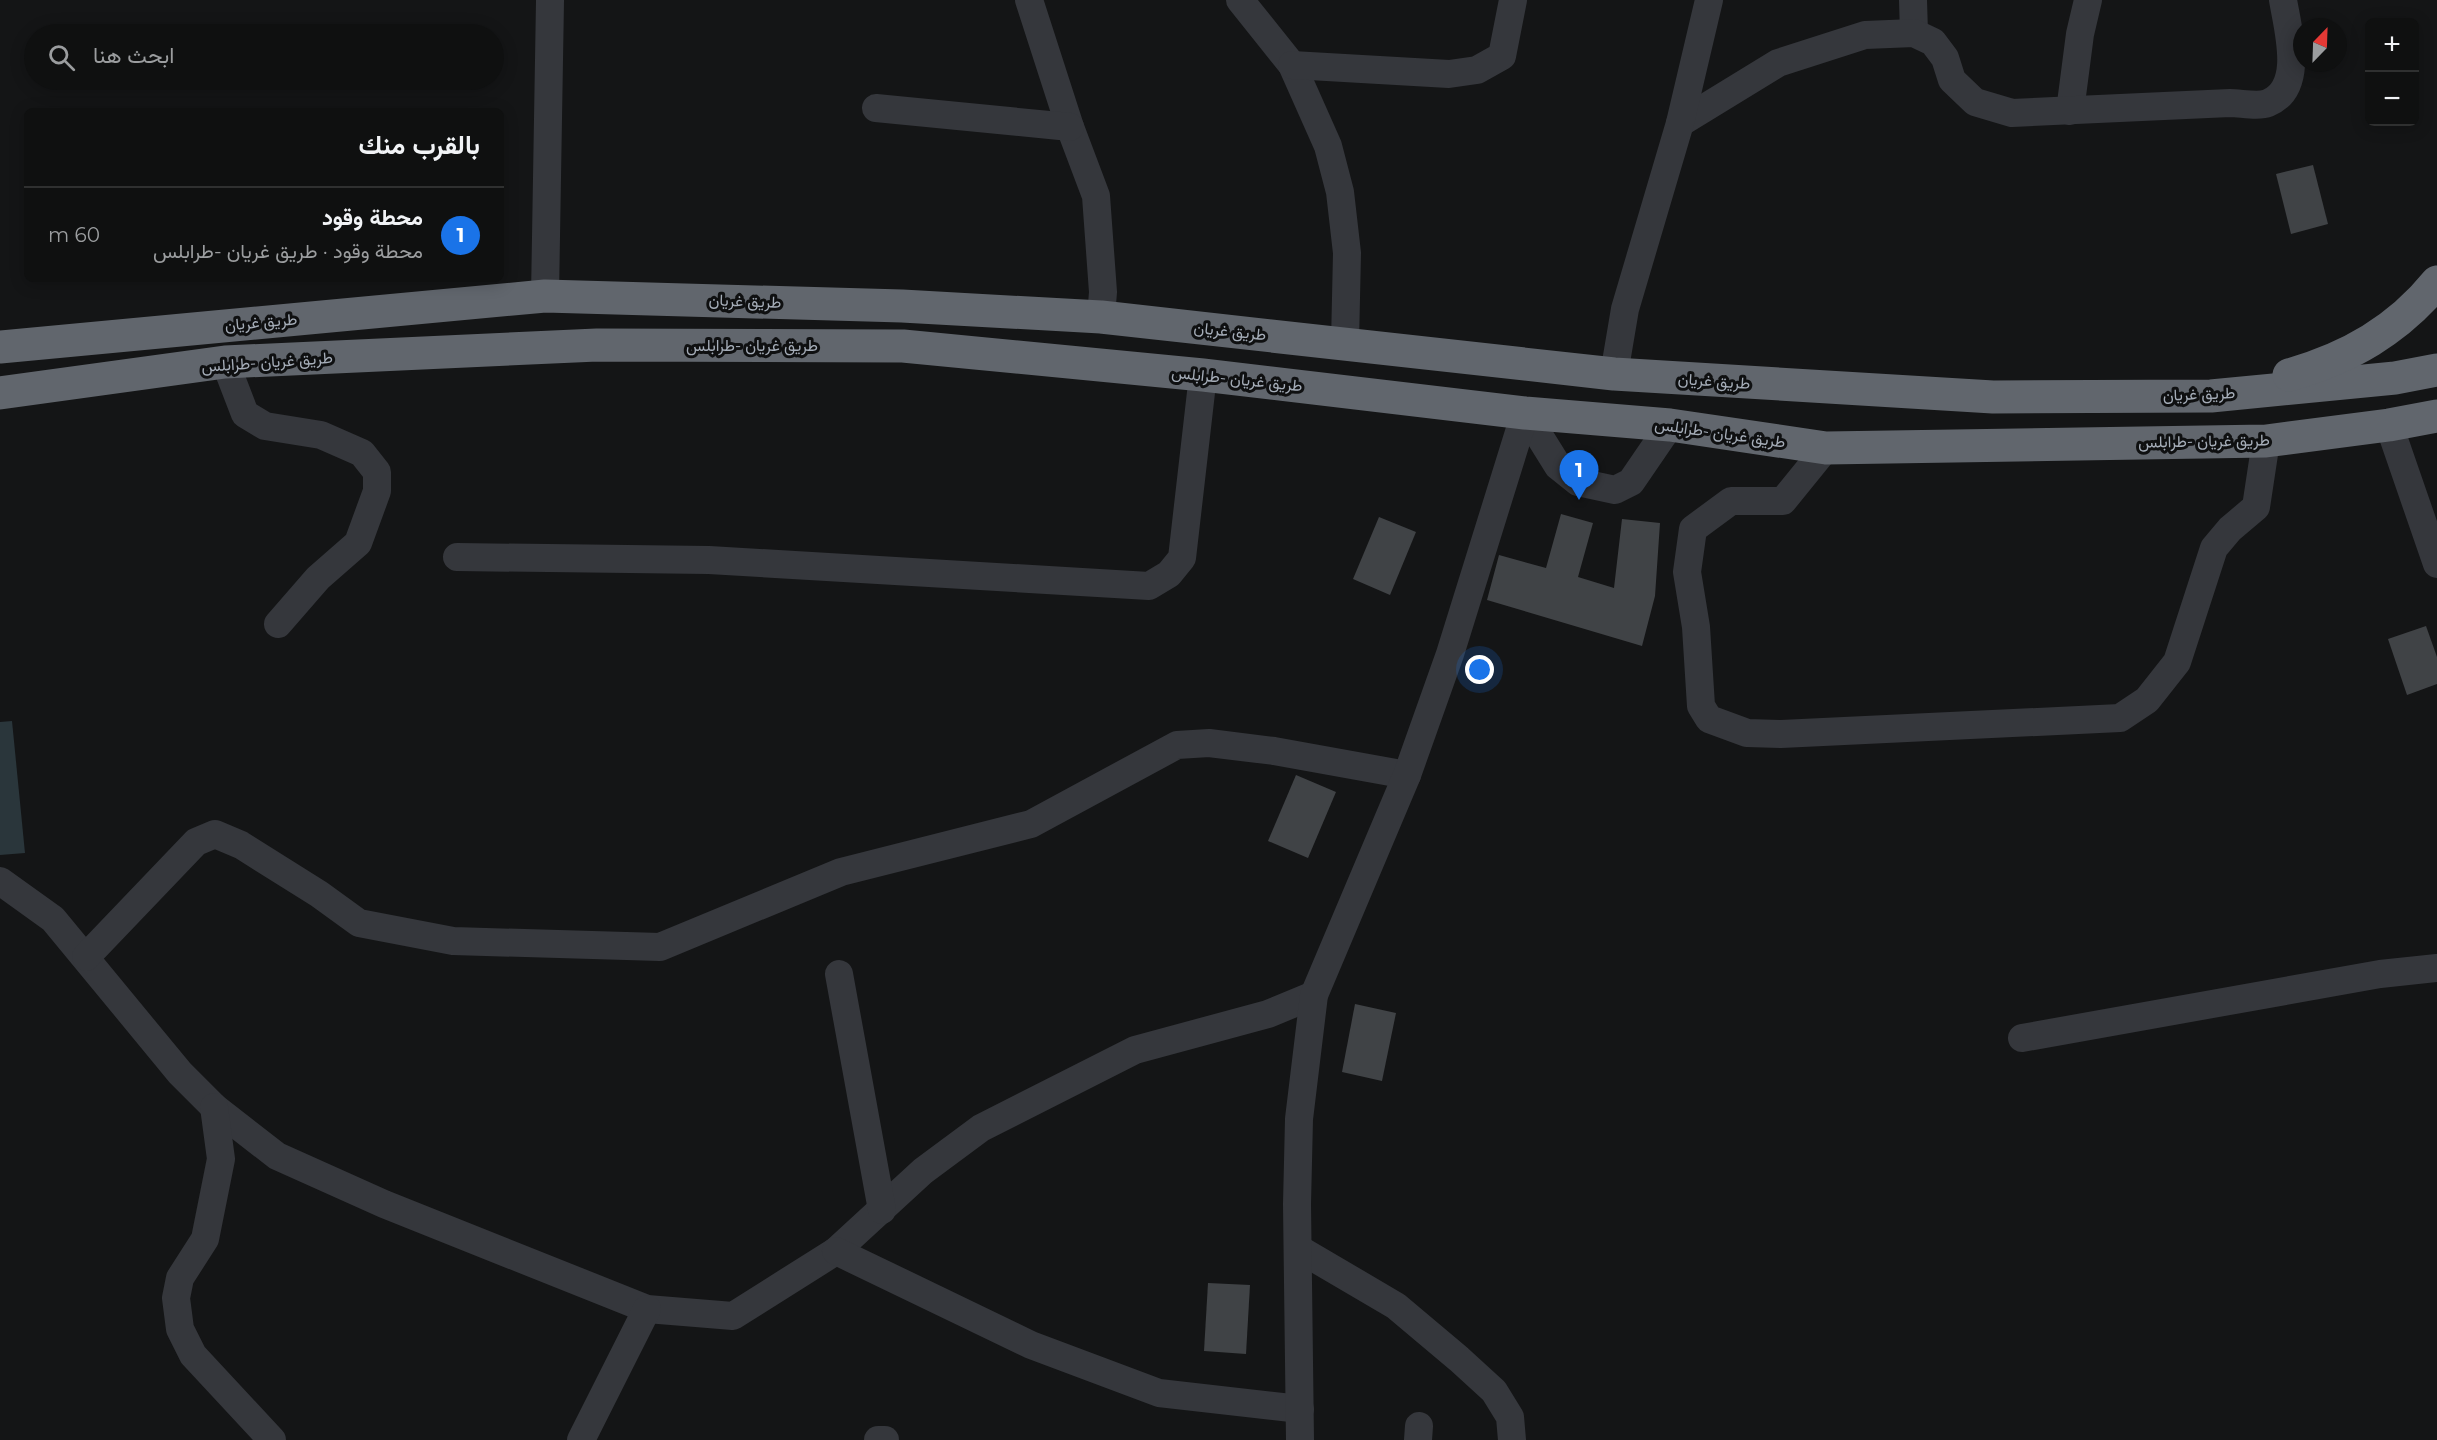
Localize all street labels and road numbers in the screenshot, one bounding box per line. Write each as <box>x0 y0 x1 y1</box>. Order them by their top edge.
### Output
street label: طريق غريان <box>708 290 782 313</box>
street label: طريق غريان <box>224 309 298 336</box>
street label: طريق غريان <box>1193 318 1267 345</box>
street label: طريق غريان -طرابلس <box>686 336 818 356</box>
street label: طريق غريان -طرابلس <box>201 348 333 377</box>
street label: طريق غريان -طرابلس <box>1170 363 1304 396</box>
street label: طريق غريان <box>1677 369 1751 394</box>
street label: طريق غريان <box>2162 383 2236 406</box>
street label: طريق غريان -طرابلس <box>1653 414 1787 453</box>
street label: طريق غريان -طرابلس <box>2138 430 2270 453</box>

